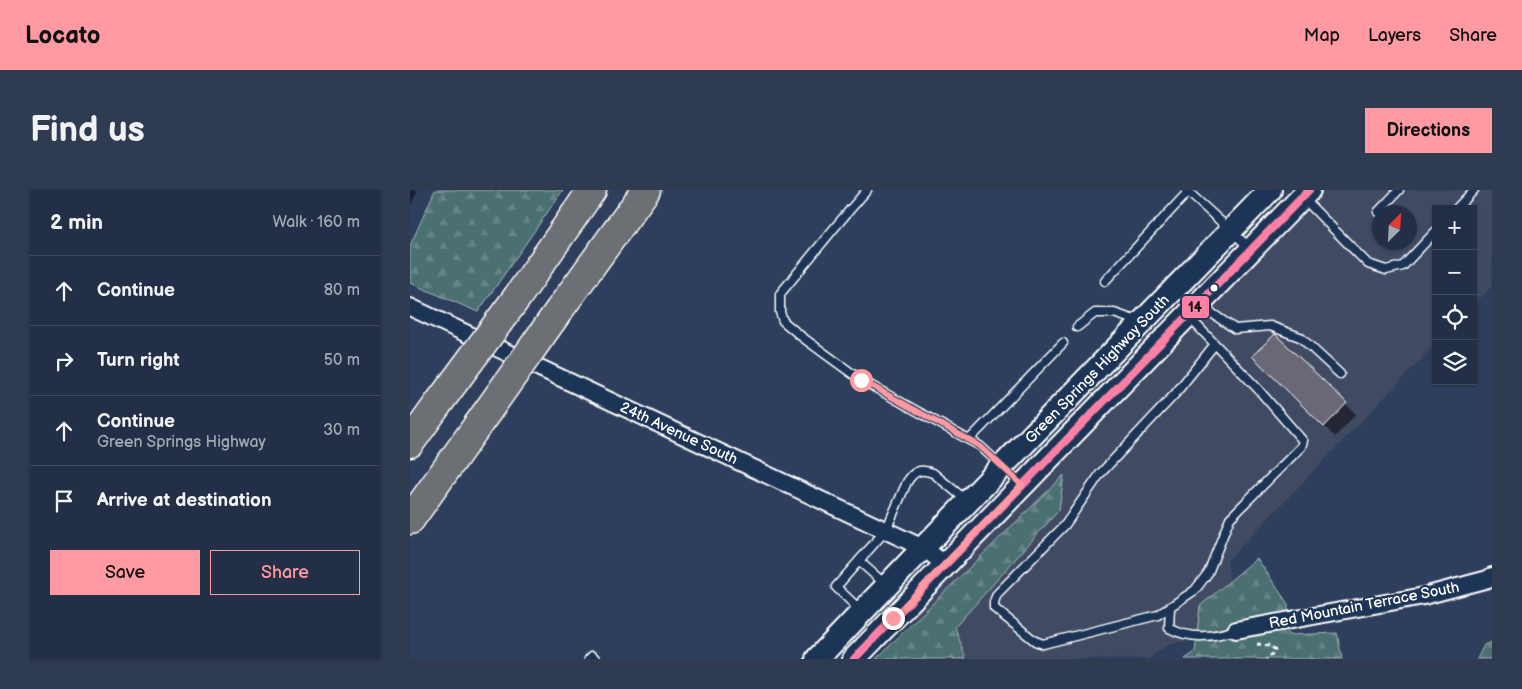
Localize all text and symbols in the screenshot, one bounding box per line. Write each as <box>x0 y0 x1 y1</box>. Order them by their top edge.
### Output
text: Locato <box>25 21 100 50</box>
text: Map <box>1304 25 1340 46</box>
text: Layers <box>1368 25 1421 46</box>
text: Share <box>1449 25 1497 46</box>
button: Directions <box>1365 108 1492 153</box>
text: Find us <box>30 109 145 152</box>
north arrow <box>1372 205 1417 250</box>
map controls <box>1432 205 1477 385</box>
button: + <box>1432 205 1477 250</box>
text: 2 min <box>50 210 103 235</box>
text: Walk · 160 m <box>272 213 360 232</box>
button: − <box>1432 250 1477 295</box>
icon: ahead <box>50 277 78 305</box>
text: Continue <box>97 279 175 302</box>
text: 80 m <box>324 281 360 300</box>
unlabelled marker <box>1209 283 1219 293</box>
street label: Green Springs Highway South <box>1021 291 1174 448</box>
line badge: 14 <box>1181 295 1210 319</box>
button: locate <box>1432 295 1477 340</box>
text: 14 <box>1188 299 1203 316</box>
button: layers <box>1432 340 1477 385</box>
icon: right <box>50 347 78 375</box>
text: Turn right <box>97 349 180 372</box>
text: 50 m <box>324 351 360 370</box>
route start <box>850 369 873 392</box>
street label: 24th Avenue South <box>617 398 741 469</box>
text: Continue <box>97 410 175 433</box>
icon: ahead <box>50 417 78 445</box>
text: 30 m <box>323 421 360 440</box>
text: Green Springs Highway <box>97 433 266 452</box>
icon: arrive <box>50 487 78 515</box>
text: Arrive at destination <box>97 489 272 512</box>
button: Save <box>50 550 200 595</box>
button: Share <box>210 550 360 595</box>
street label: Red Mountain Terrace South <box>1267 578 1461 633</box>
route end <box>882 607 905 630</box>

